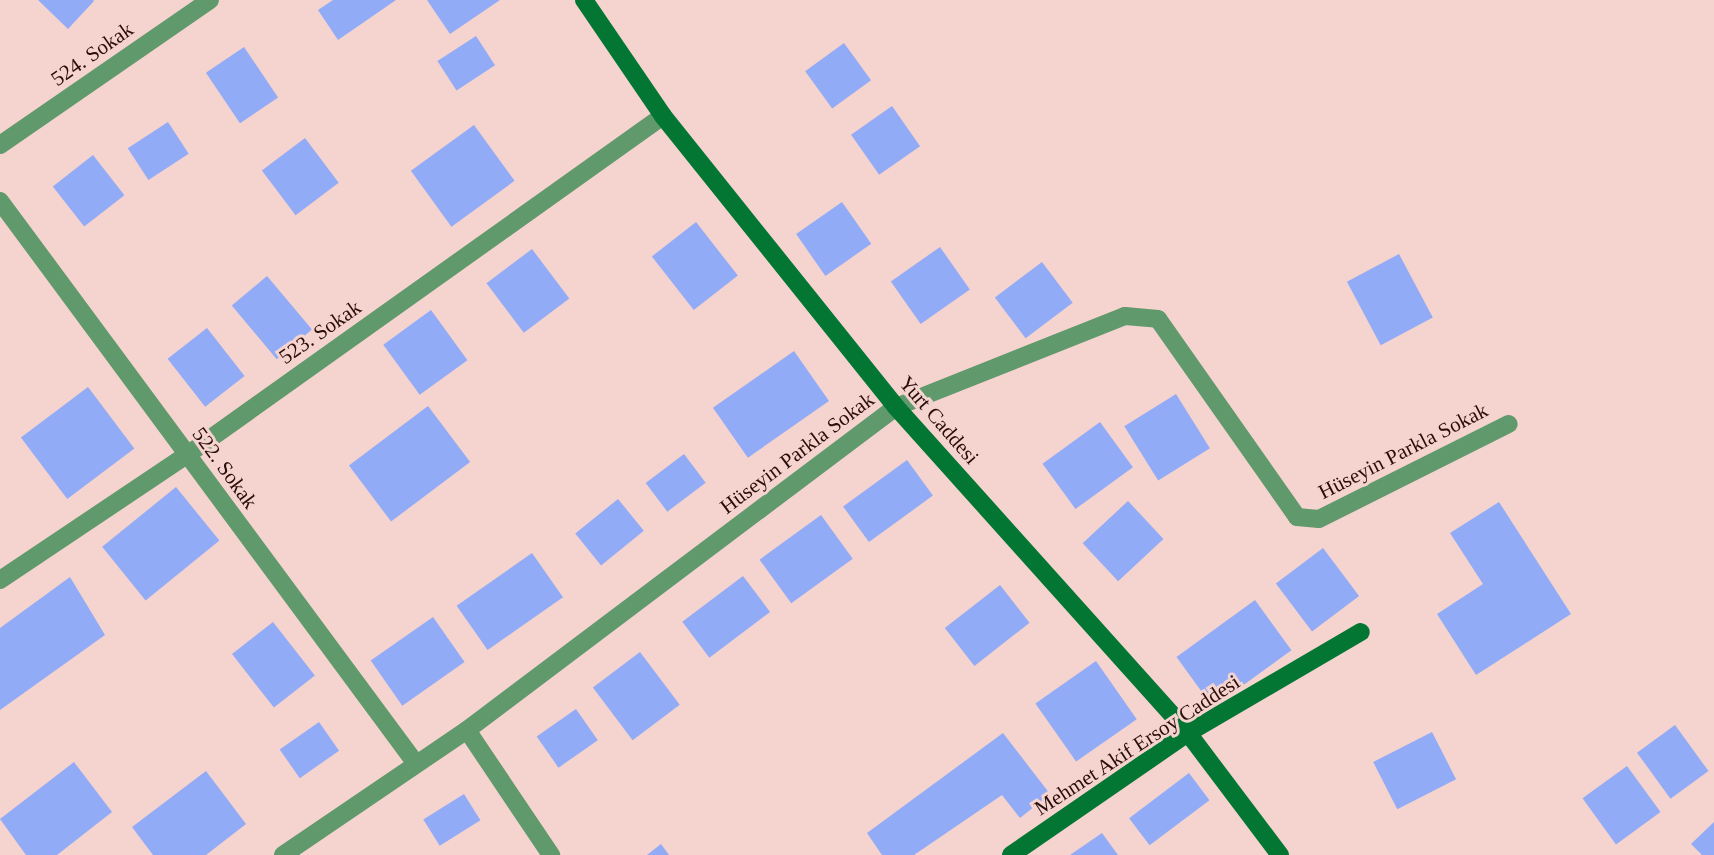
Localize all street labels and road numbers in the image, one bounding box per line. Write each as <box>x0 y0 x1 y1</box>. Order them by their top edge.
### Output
street label: 524. Sokak <box>46 17 138 91</box>
street label: 523. Sokak <box>274 295 366 369</box>
street label: Yurt Caddesi <box>894 371 984 469</box>
street label: Hüseyin Parkla Sokak <box>715 387 879 519</box>
street label: Hüseyin Parkla Sokak <box>1314 397 1492 505</box>
street label: 522. Sokak <box>187 422 263 514</box>
street label: Mehmet Akif Ersoy Caddesi <box>1029 669 1245 821</box>

